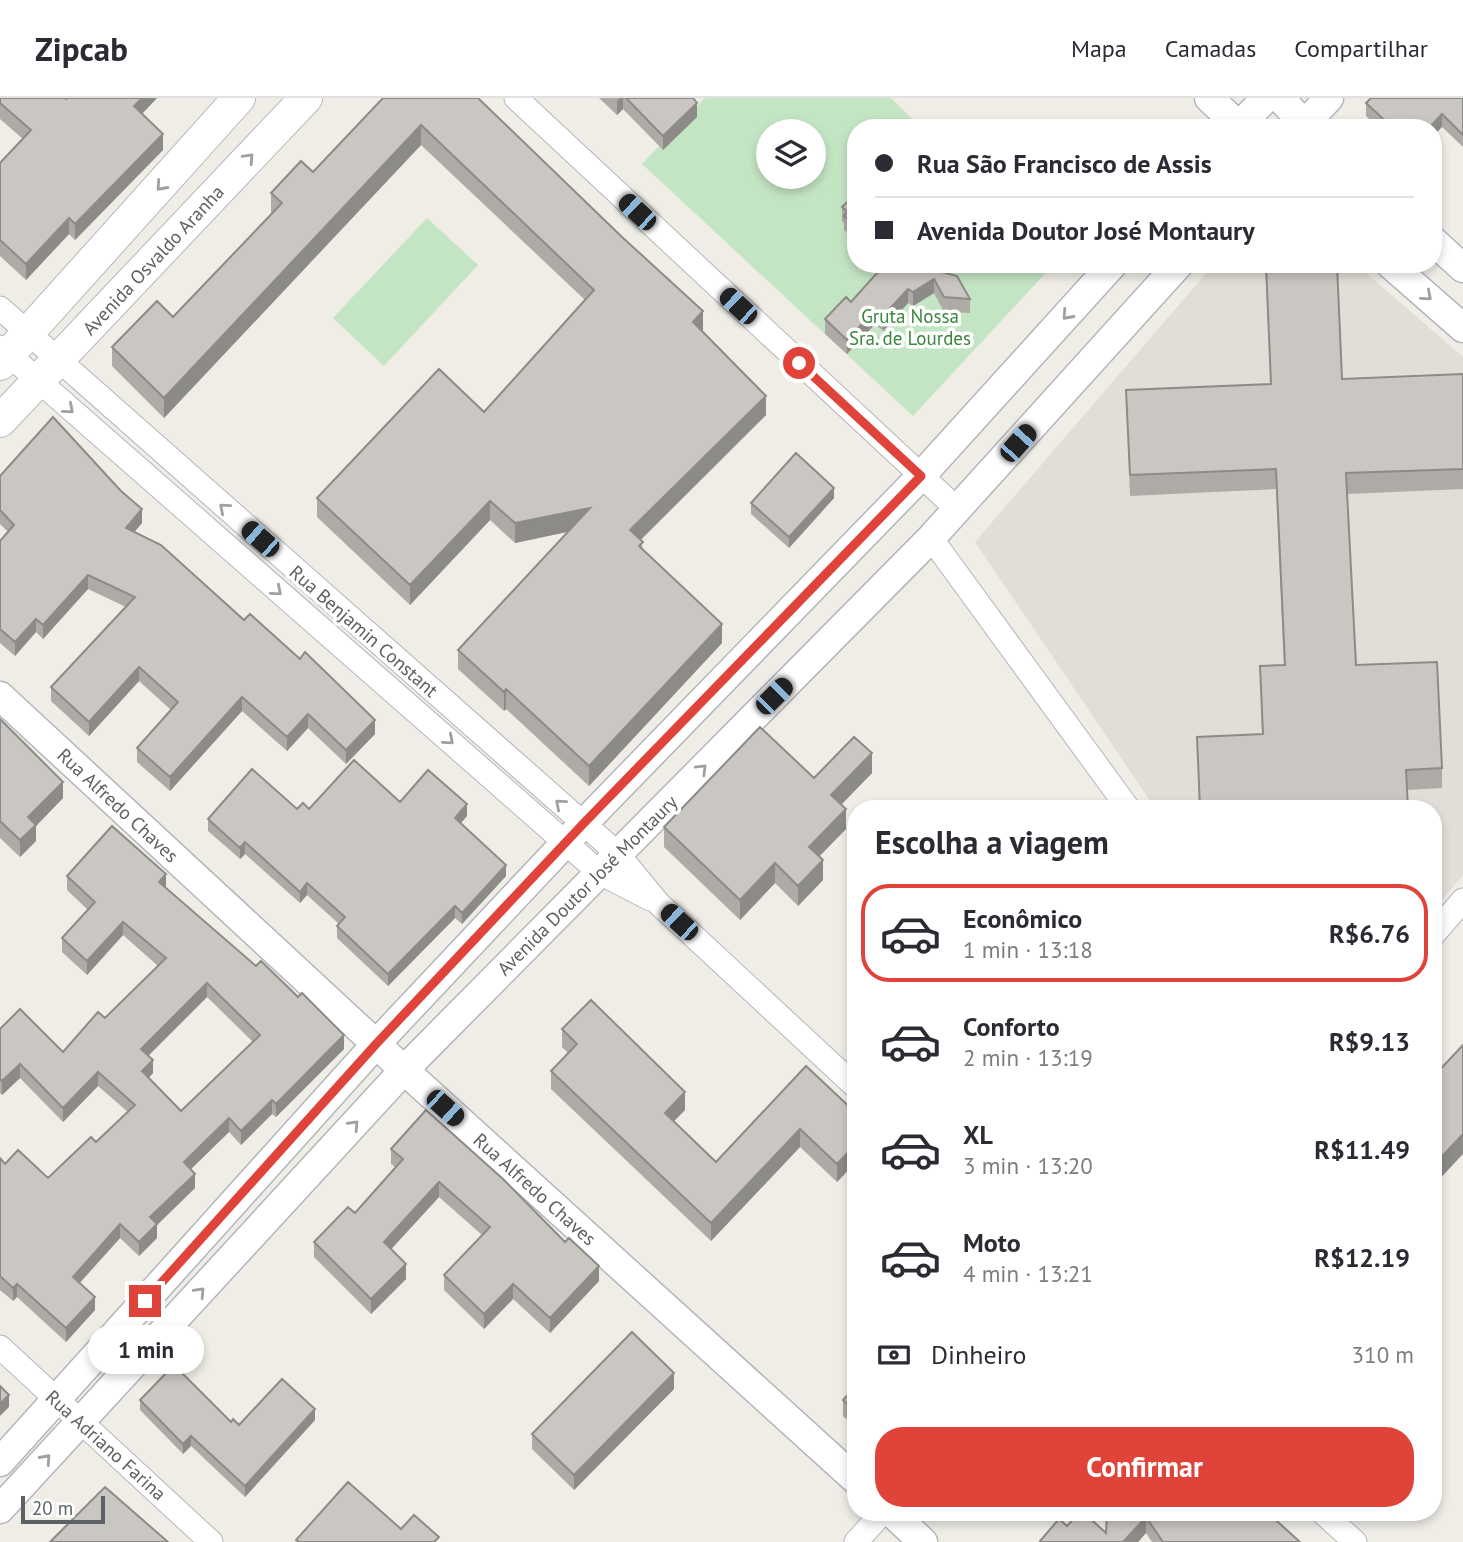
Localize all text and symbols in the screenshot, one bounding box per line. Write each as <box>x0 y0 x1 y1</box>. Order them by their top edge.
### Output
text: Zipcab <box>35 27 128 70</box>
text: Mapa <box>1071 33 1127 64</box>
text: Camadas <box>1165 33 1256 64</box>
text: Compartilhar <box>1294 33 1428 64</box>
map controls <box>756 119 826 189</box>
button: layers <box>756 119 826 189</box>
text: Rua São Francisco de Assis <box>917 147 1212 180</box>
one-way arrow <box>241 153 254 166</box>
one-way arrow <box>156 177 169 190</box>
street label: Avenida Osvaldo Aranha <box>77 180 229 340</box>
car <box>615 190 660 234</box>
text: Avenida Doutor José Montaury <box>917 214 1255 247</box>
car <box>716 284 761 328</box>
one-way arrow <box>1418 288 1431 300</box>
park label: Gruta Nossa Sra. de Lourdes <box>849 304 971 350</box>
one-way arrow <box>1063 307 1076 320</box>
route start <box>783 347 815 379</box>
one-way arrow <box>60 401 73 413</box>
car <box>997 420 1040 466</box>
one-way arrow <box>219 504 232 516</box>
car <box>238 517 283 561</box>
street label: Rua Benjamin Constant <box>285 560 444 702</box>
one-way arrow <box>269 583 282 595</box>
car <box>752 674 797 718</box>
one-way arrow <box>441 732 454 744</box>
street label: Rua Alfredo Chaves <box>52 743 184 867</box>
one-way arrow <box>693 764 706 777</box>
street label: Avenida Doutor José Montaury <box>492 790 682 980</box>
one-way arrow <box>555 799 568 812</box>
text: Escolha a viagem <box>875 821 1109 863</box>
car <box>657 900 702 944</box>
icon: car <box>879 902 942 965</box>
text: Econômico <box>963 902 1082 935</box>
text: R$6.76 <box>1329 917 1410 950</box>
text: 1 min · 13:18 <box>963 935 1093 964</box>
icon: car <box>879 1010 942 1073</box>
text: Conforto <box>963 1010 1060 1043</box>
text: R$9.13 <box>1329 1025 1410 1058</box>
text: 2 min · 13:19 <box>963 1043 1093 1072</box>
car <box>423 1086 468 1130</box>
icon: car <box>879 1118 942 1181</box>
text: XL <box>963 1118 993 1151</box>
one-way arrow <box>346 1120 359 1133</box>
street label: Rua Alfredo Chaves <box>469 1128 601 1250</box>
text: R$11.49 <box>1314 1133 1410 1166</box>
text: 3 min · 13:20 <box>963 1151 1093 1180</box>
icon: car <box>879 1226 942 1289</box>
text: Moto <box>963 1226 1021 1259</box>
text: R$12.19 <box>1314 1241 1410 1274</box>
text: 4 min · 13:21 <box>963 1259 1093 1288</box>
route end <box>129 1285 161 1317</box>
one-way arrow <box>192 1287 204 1300</box>
callout: 1 min <box>87 1326 203 1374</box>
text: 1 min <box>118 1335 174 1364</box>
icon: cash <box>875 1336 913 1374</box>
text: Dinheiro <box>931 1338 1026 1371</box>
text: 310 m <box>1352 1340 1414 1369</box>
street label: Rua Adriano Farina <box>41 1385 171 1505</box>
button: Confirmar <box>875 1427 1414 1507</box>
one-way arrow <box>38 1454 50 1467</box>
scale bar <box>21 1493 105 1525</box>
text: 20 m <box>32 1496 73 1520</box>

